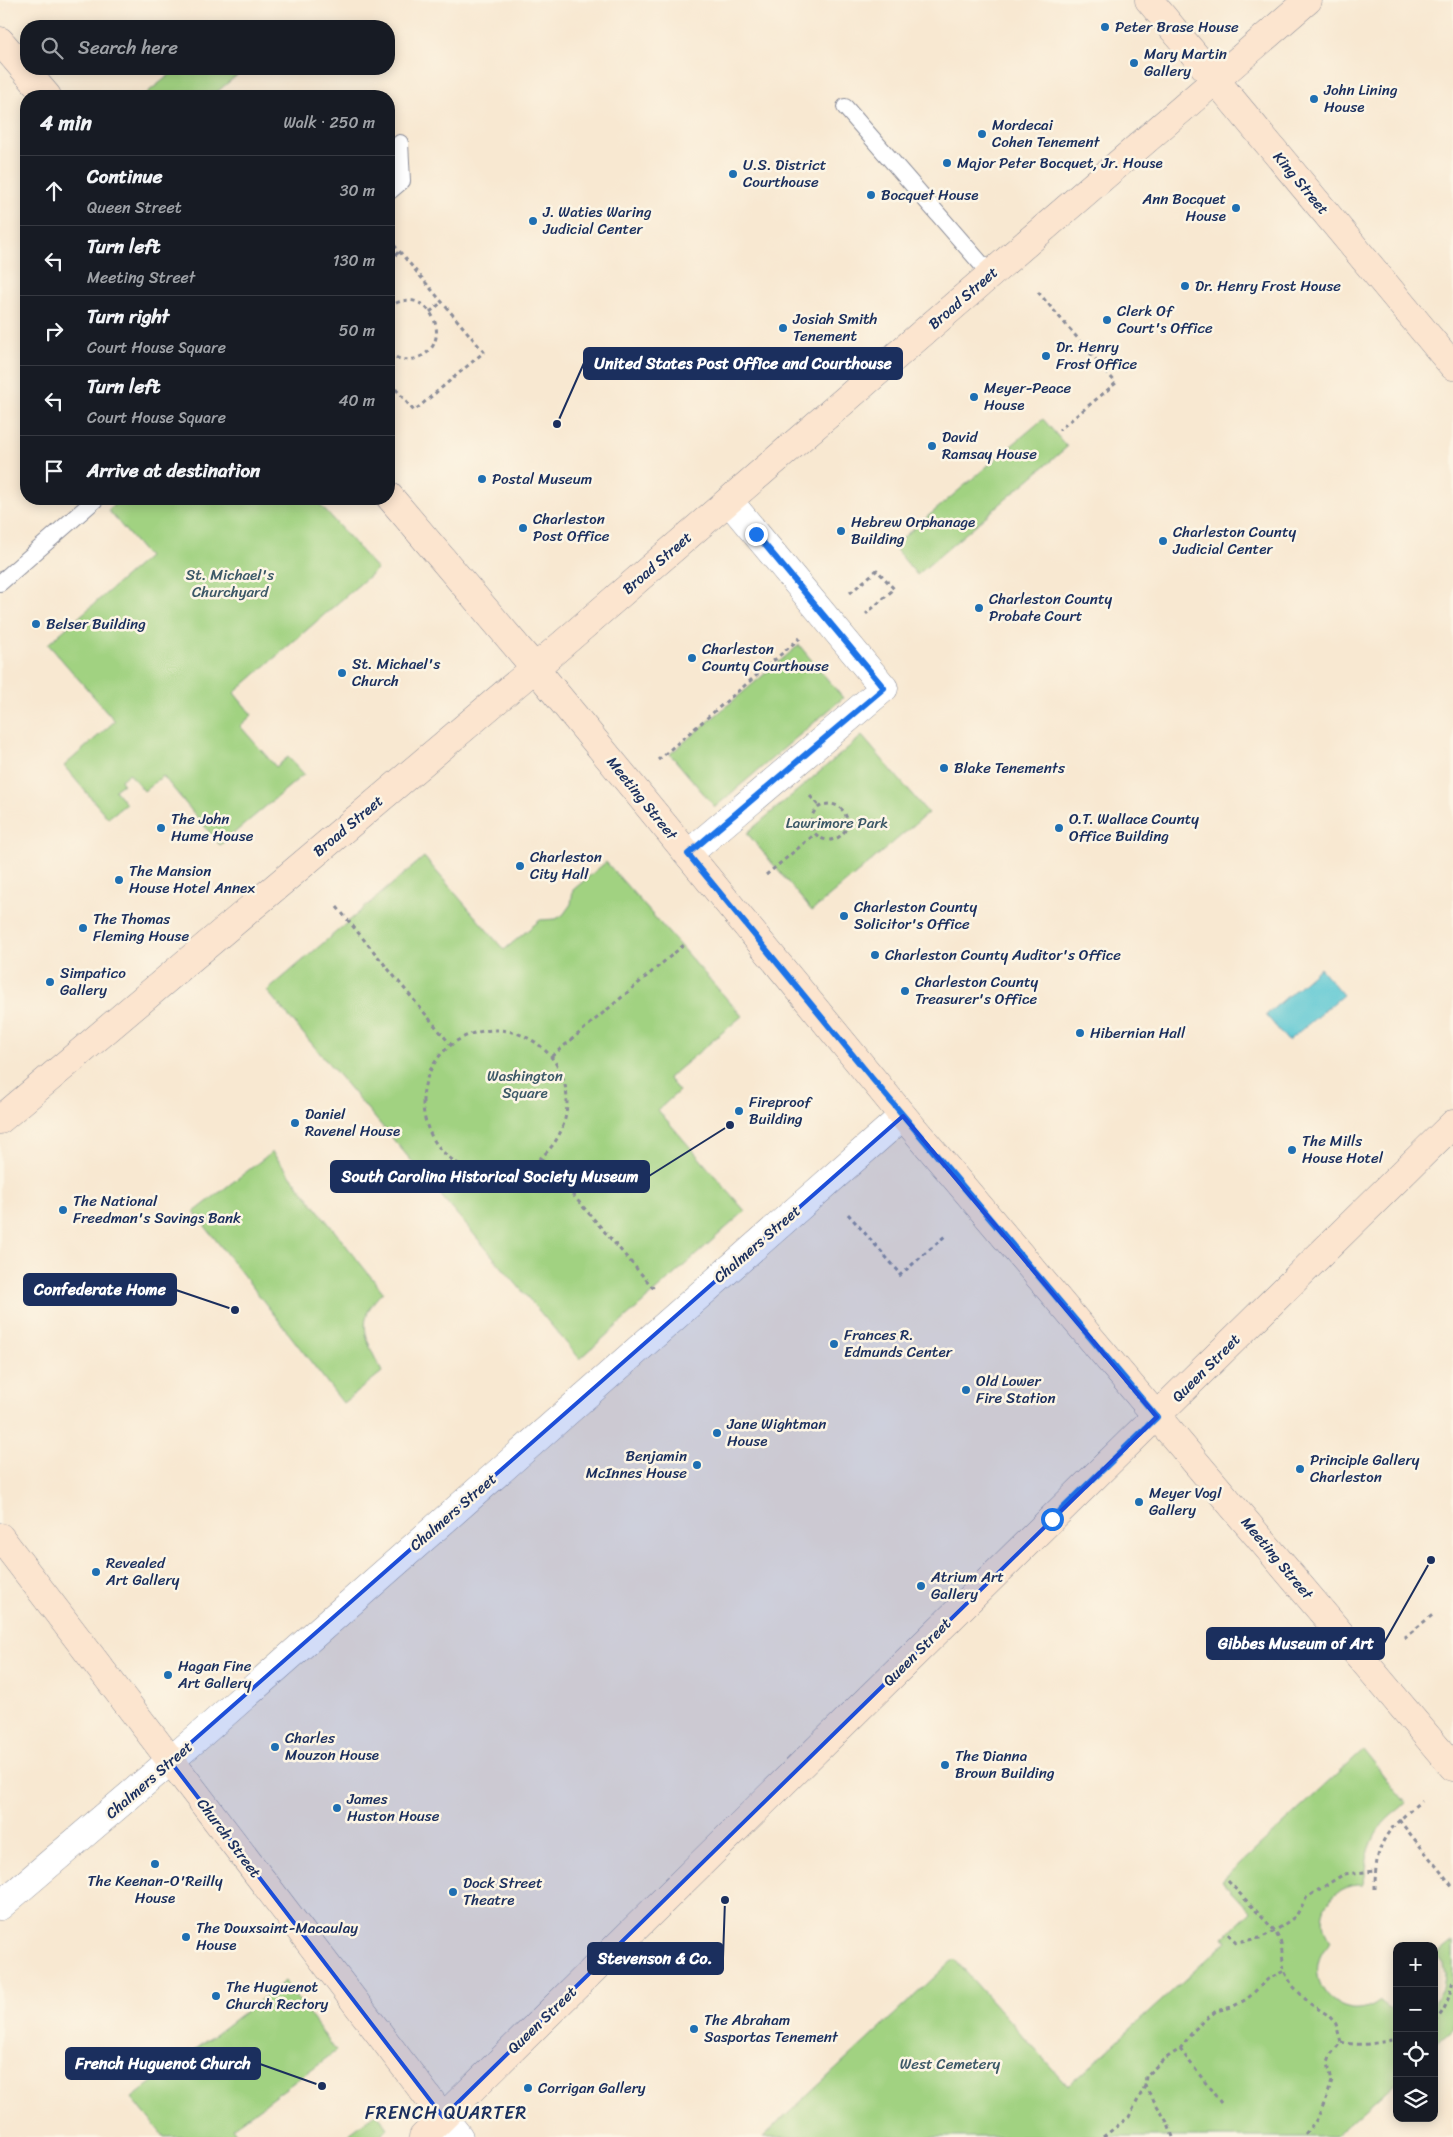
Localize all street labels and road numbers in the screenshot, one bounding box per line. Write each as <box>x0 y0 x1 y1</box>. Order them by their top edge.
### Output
street label: King Street <box>1266 145 1336 221</box>
street label: Broad Street <box>922 260 1004 336</box>
street label: Broad Street <box>616 525 698 601</box>
street label: Meeting Street <box>600 750 685 846</box>
street label: Broad Street <box>307 788 390 863</box>
street label: Chalmers Street <box>707 1198 807 1289</box>
street label: Queen Street <box>1165 1327 1247 1409</box>
street label: Chalmers Street <box>403 1466 503 1557</box>
street label: Meeting Street <box>1234 1511 1320 1606</box>
street label: Queen Street <box>876 1611 958 1693</box>
street label: Chalmers Street <box>99 1734 199 1825</box>
street label: Church Street <box>190 1792 268 1884</box>
street label: Queen Street <box>501 1980 583 2060</box>

